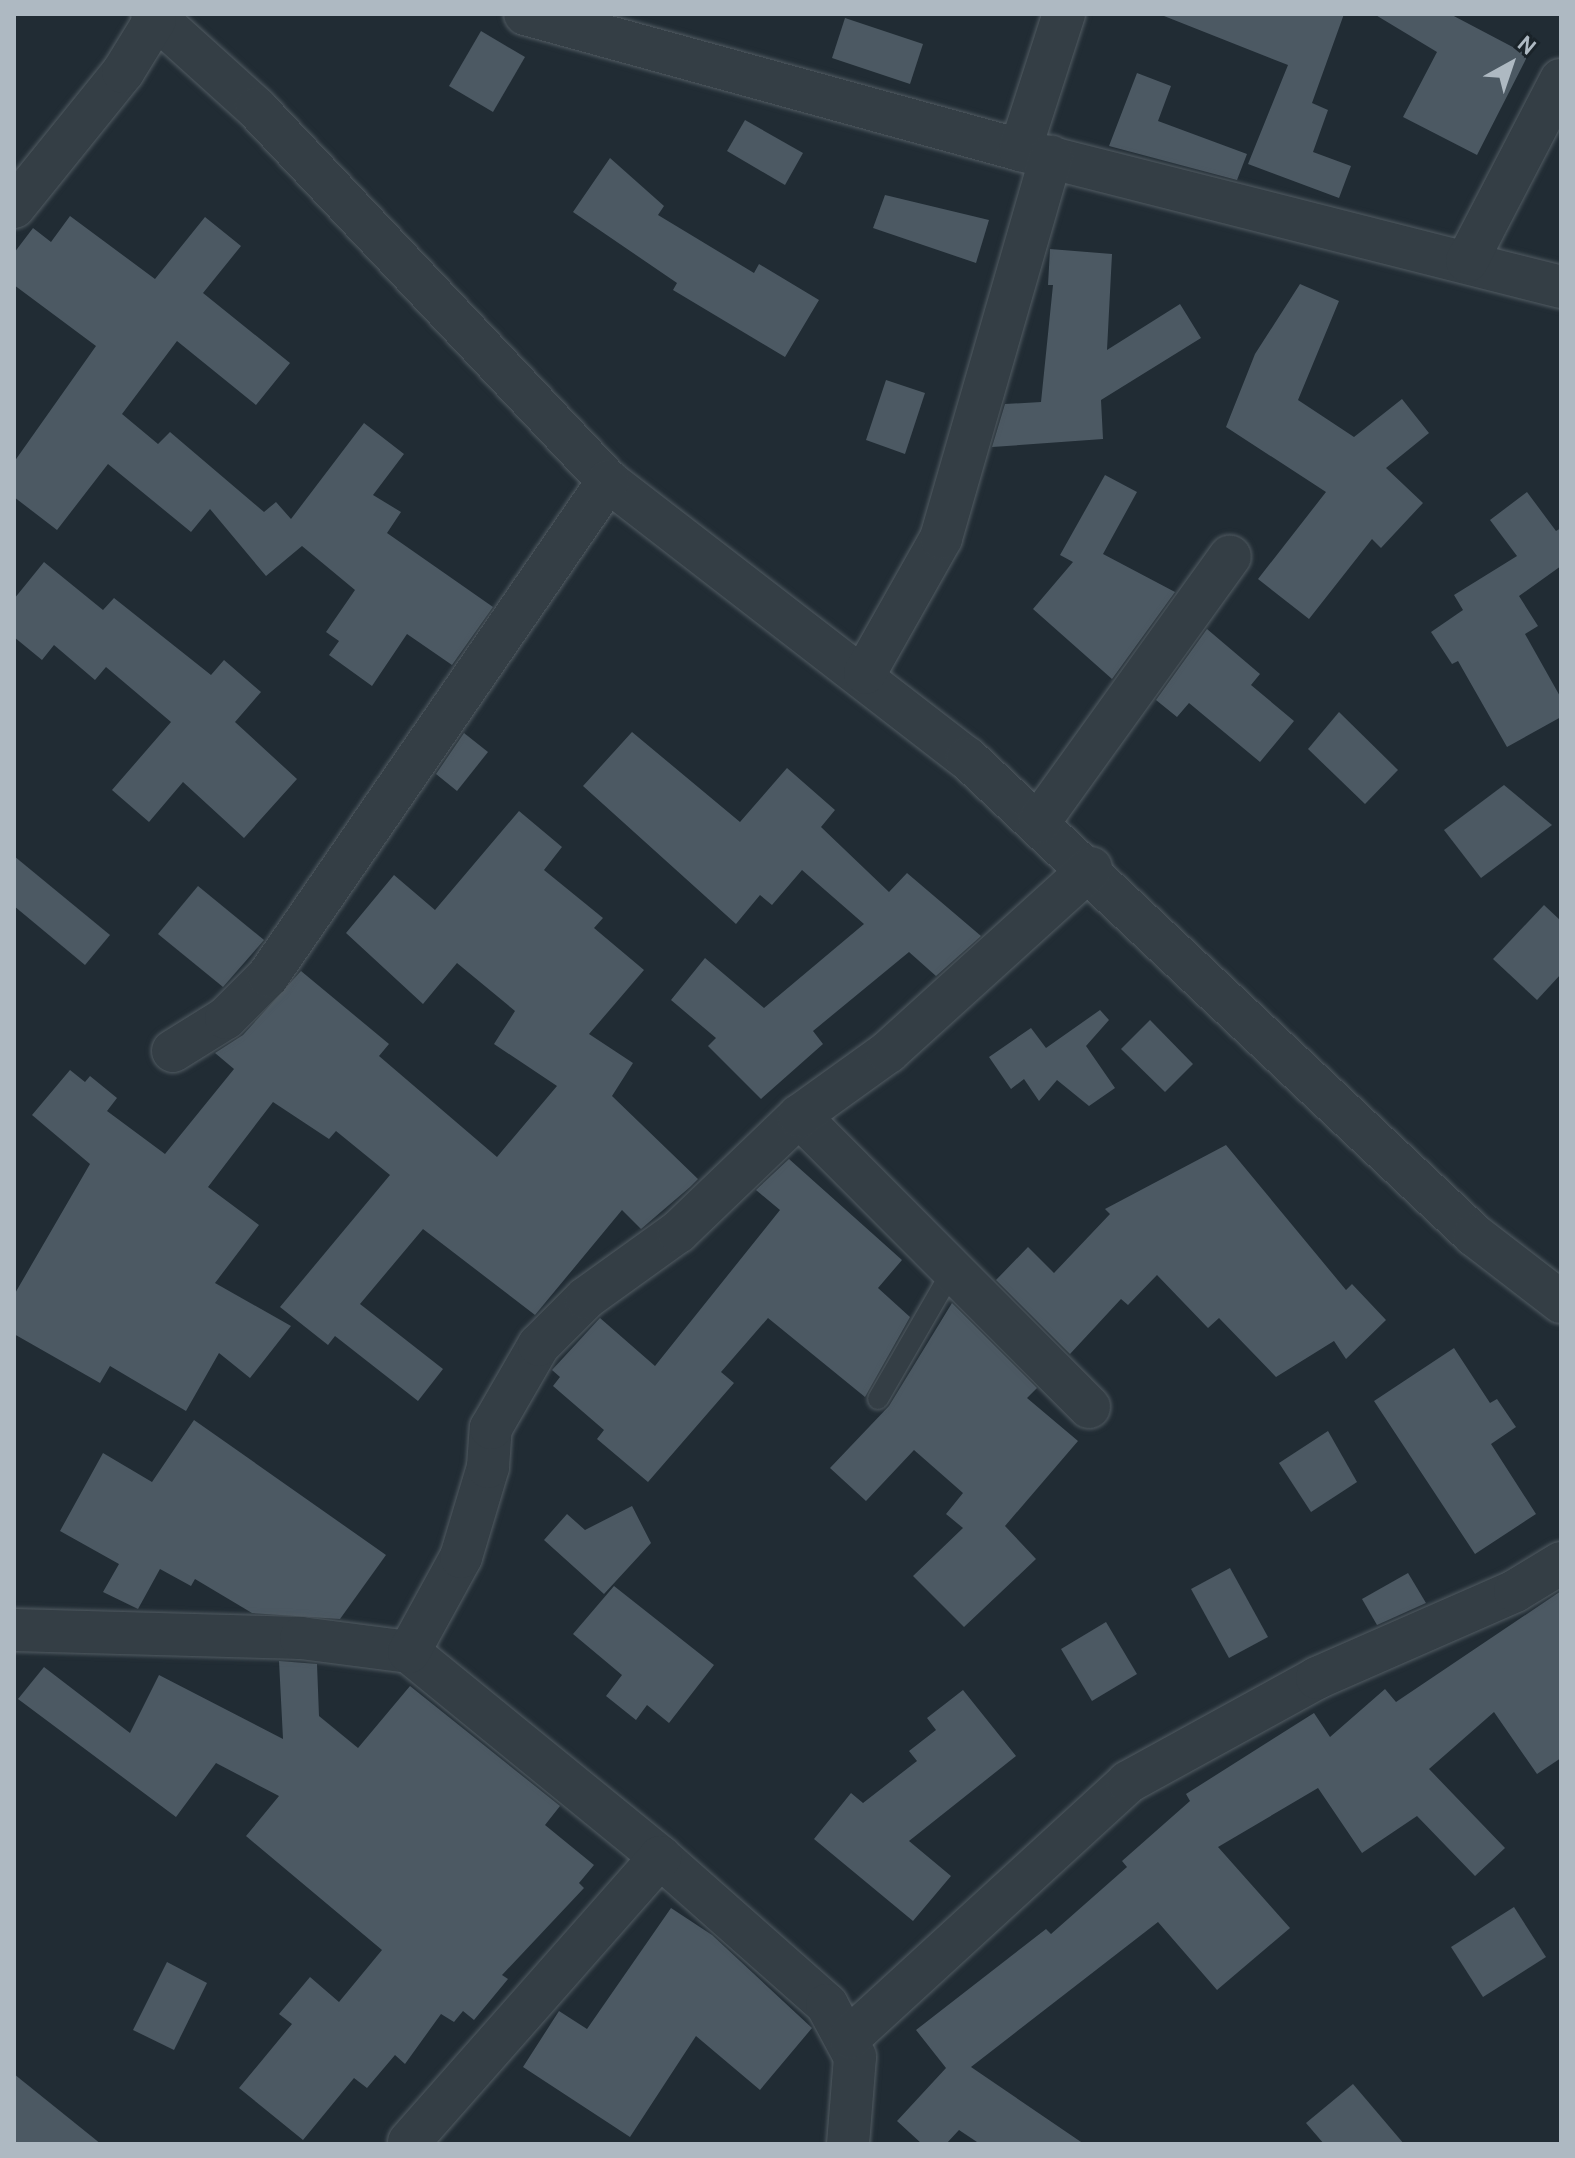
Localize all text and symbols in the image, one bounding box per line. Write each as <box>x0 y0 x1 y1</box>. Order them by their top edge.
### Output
north arrow <box>1471 24 1551 104</box>
text: N <box>1512 30 1541 61</box>

